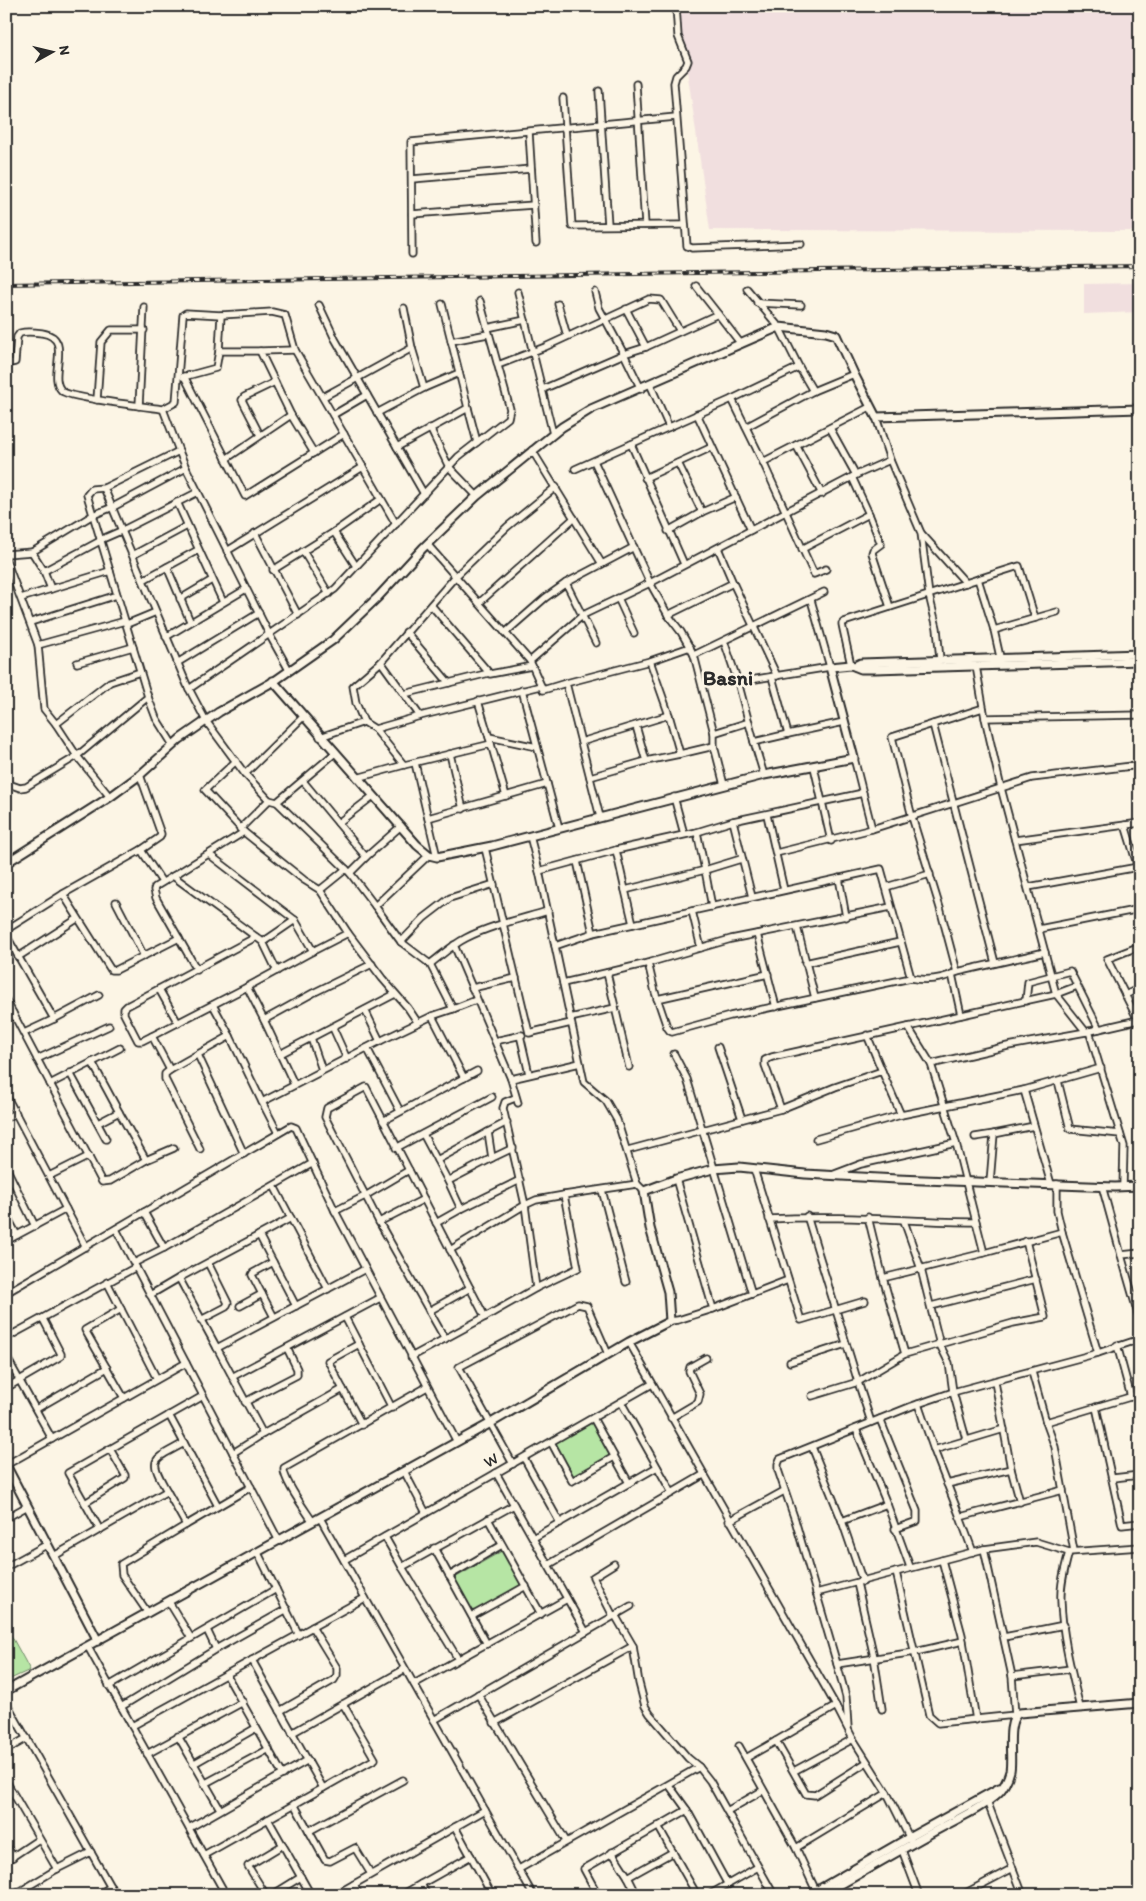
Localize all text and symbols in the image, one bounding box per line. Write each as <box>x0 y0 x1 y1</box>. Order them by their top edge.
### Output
north arrow <box>28 28 78 78</box>
text: N <box>55 44 73 56</box>
district label: Basni <box>703 665 753 690</box>
street label: W <box>480 1448 502 1472</box>

